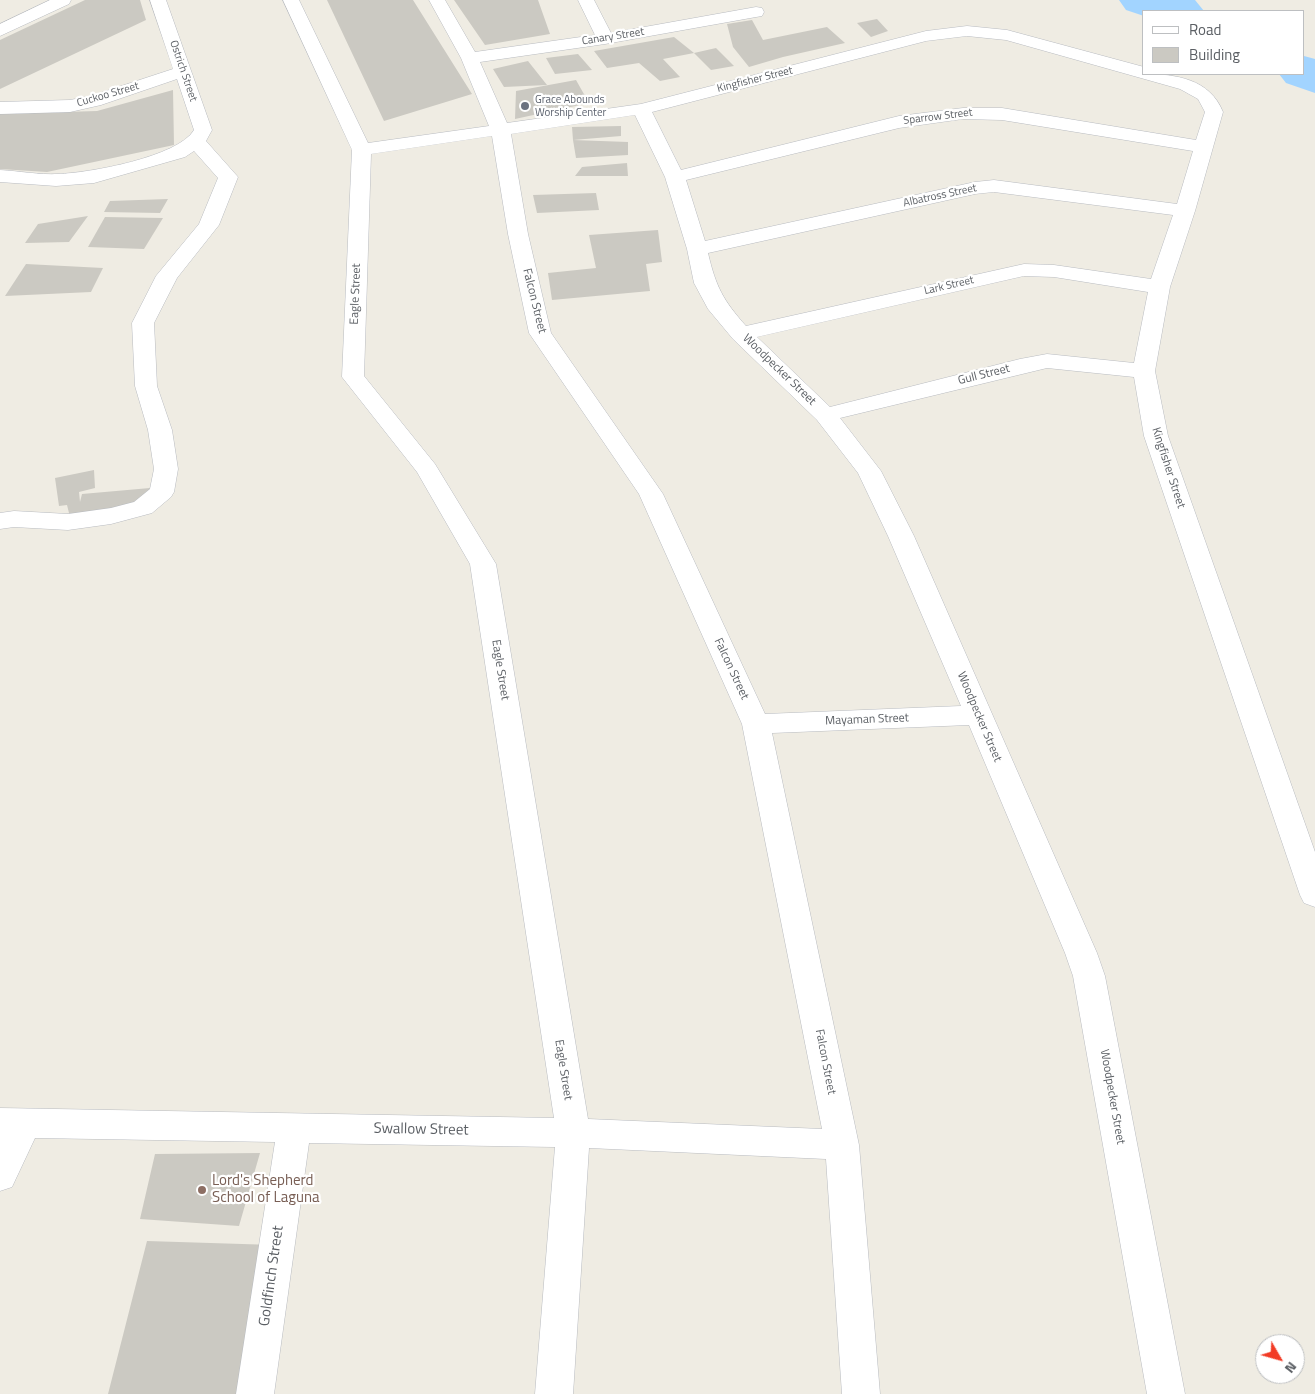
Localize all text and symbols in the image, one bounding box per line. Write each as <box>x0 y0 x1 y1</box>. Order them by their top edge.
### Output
legend <box>1142 10 1305 75</box>
text: Road <box>1189 18 1221 41</box>
street label: Canary Street <box>581 26 645 48</box>
street label: Ostrich Street <box>166 39 200 103</box>
text: Building <box>1189 43 1240 66</box>
street label: Kingfisher Street <box>716 64 794 96</box>
street label: Cuckoo Street <box>75 80 141 110</box>
place label: Grace Abounds Worship Center <box>535 93 606 119</box>
marker: Grace Abounds Worship Center <box>519 100 531 112</box>
street label: Sparrow Street <box>903 106 973 128</box>
street label: Albatross Street <box>902 182 978 210</box>
street label: Eagle Street <box>348 263 364 325</box>
street label: Falcon Street <box>519 267 549 335</box>
street label: Lark Street <box>923 274 975 298</box>
street label: Woodpecker Street <box>739 331 819 409</box>
street label: Gull Street <box>957 362 1011 388</box>
street label: Kingfisher Street <box>1148 426 1188 510</box>
street label: Falcon Street <box>710 636 752 702</box>
street label: Eagle Street <box>488 639 512 701</box>
street label: Woodpecker Street <box>954 670 1004 764</box>
street label: Mayaman Street <box>825 711 909 729</box>
street label: Falcon Street <box>812 1028 838 1096</box>
street label: Eagle Street <box>551 1039 575 1101</box>
street label: Woodpecker Street <box>1097 1048 1127 1146</box>
street label: Swallow Street <box>373 1120 469 1140</box>
place label: Lord's Shepherd School of Laguna <box>212 1172 319 1207</box>
marker: Lord's Shepherd School of Laguna <box>196 1184 208 1196</box>
street label: Goldfinch Street <box>256 1225 288 1327</box>
north arrow <box>1255 1334 1305 1384</box>
text: N <box>1280 1358 1303 1378</box>

